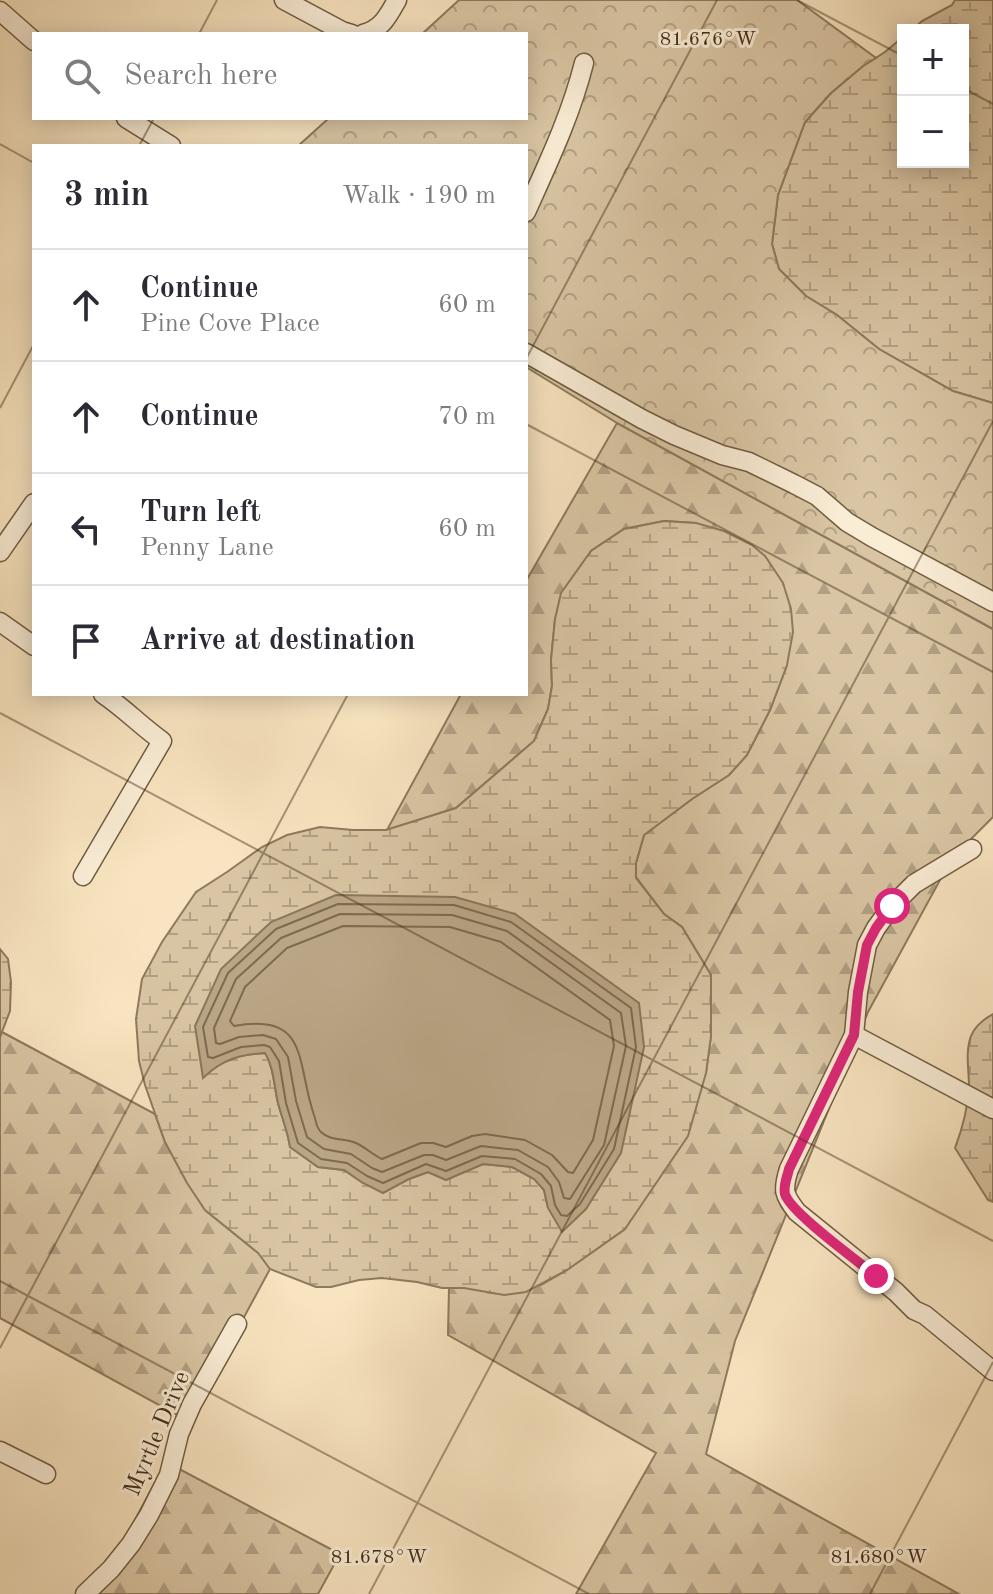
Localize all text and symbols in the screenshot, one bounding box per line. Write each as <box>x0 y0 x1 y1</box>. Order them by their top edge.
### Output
map controls <box>897 24 969 168</box>
button: + <box>897 24 969 96</box>
text: 81.676°W <box>660 30 756 50</box>
search box <box>32 32 528 120</box>
icon: search <box>60 54 104 98</box>
text: Search here <box>124 61 278 91</box>
button: − <box>897 96 969 168</box>
text: 3 min <box>64 179 149 213</box>
text: Walk · 190 m <box>342 183 496 209</box>
text: Continue <box>140 274 259 304</box>
icon: ahead <box>64 283 108 327</box>
text: 60 m <box>438 292 496 318</box>
text: Pine Cove Place <box>140 311 320 337</box>
icon: ahead <box>64 395 108 439</box>
text: Continue <box>140 402 259 432</box>
text: 70 m <box>438 404 496 430</box>
text: Turn left <box>140 498 261 528</box>
icon: left <box>64 507 108 551</box>
text: 60 m <box>438 516 496 542</box>
text: Penny Lane <box>140 535 274 561</box>
icon: arrive <box>64 619 108 663</box>
text: Arrive at destination <box>140 626 415 656</box>
route start <box>874 888 910 924</box>
route end <box>858 1258 894 1294</box>
street label: Myrtle Drive <box>121 1368 195 1500</box>
text: 81.678°W <box>331 1548 427 1568</box>
text: 81.680°W <box>831 1548 927 1568</box>

